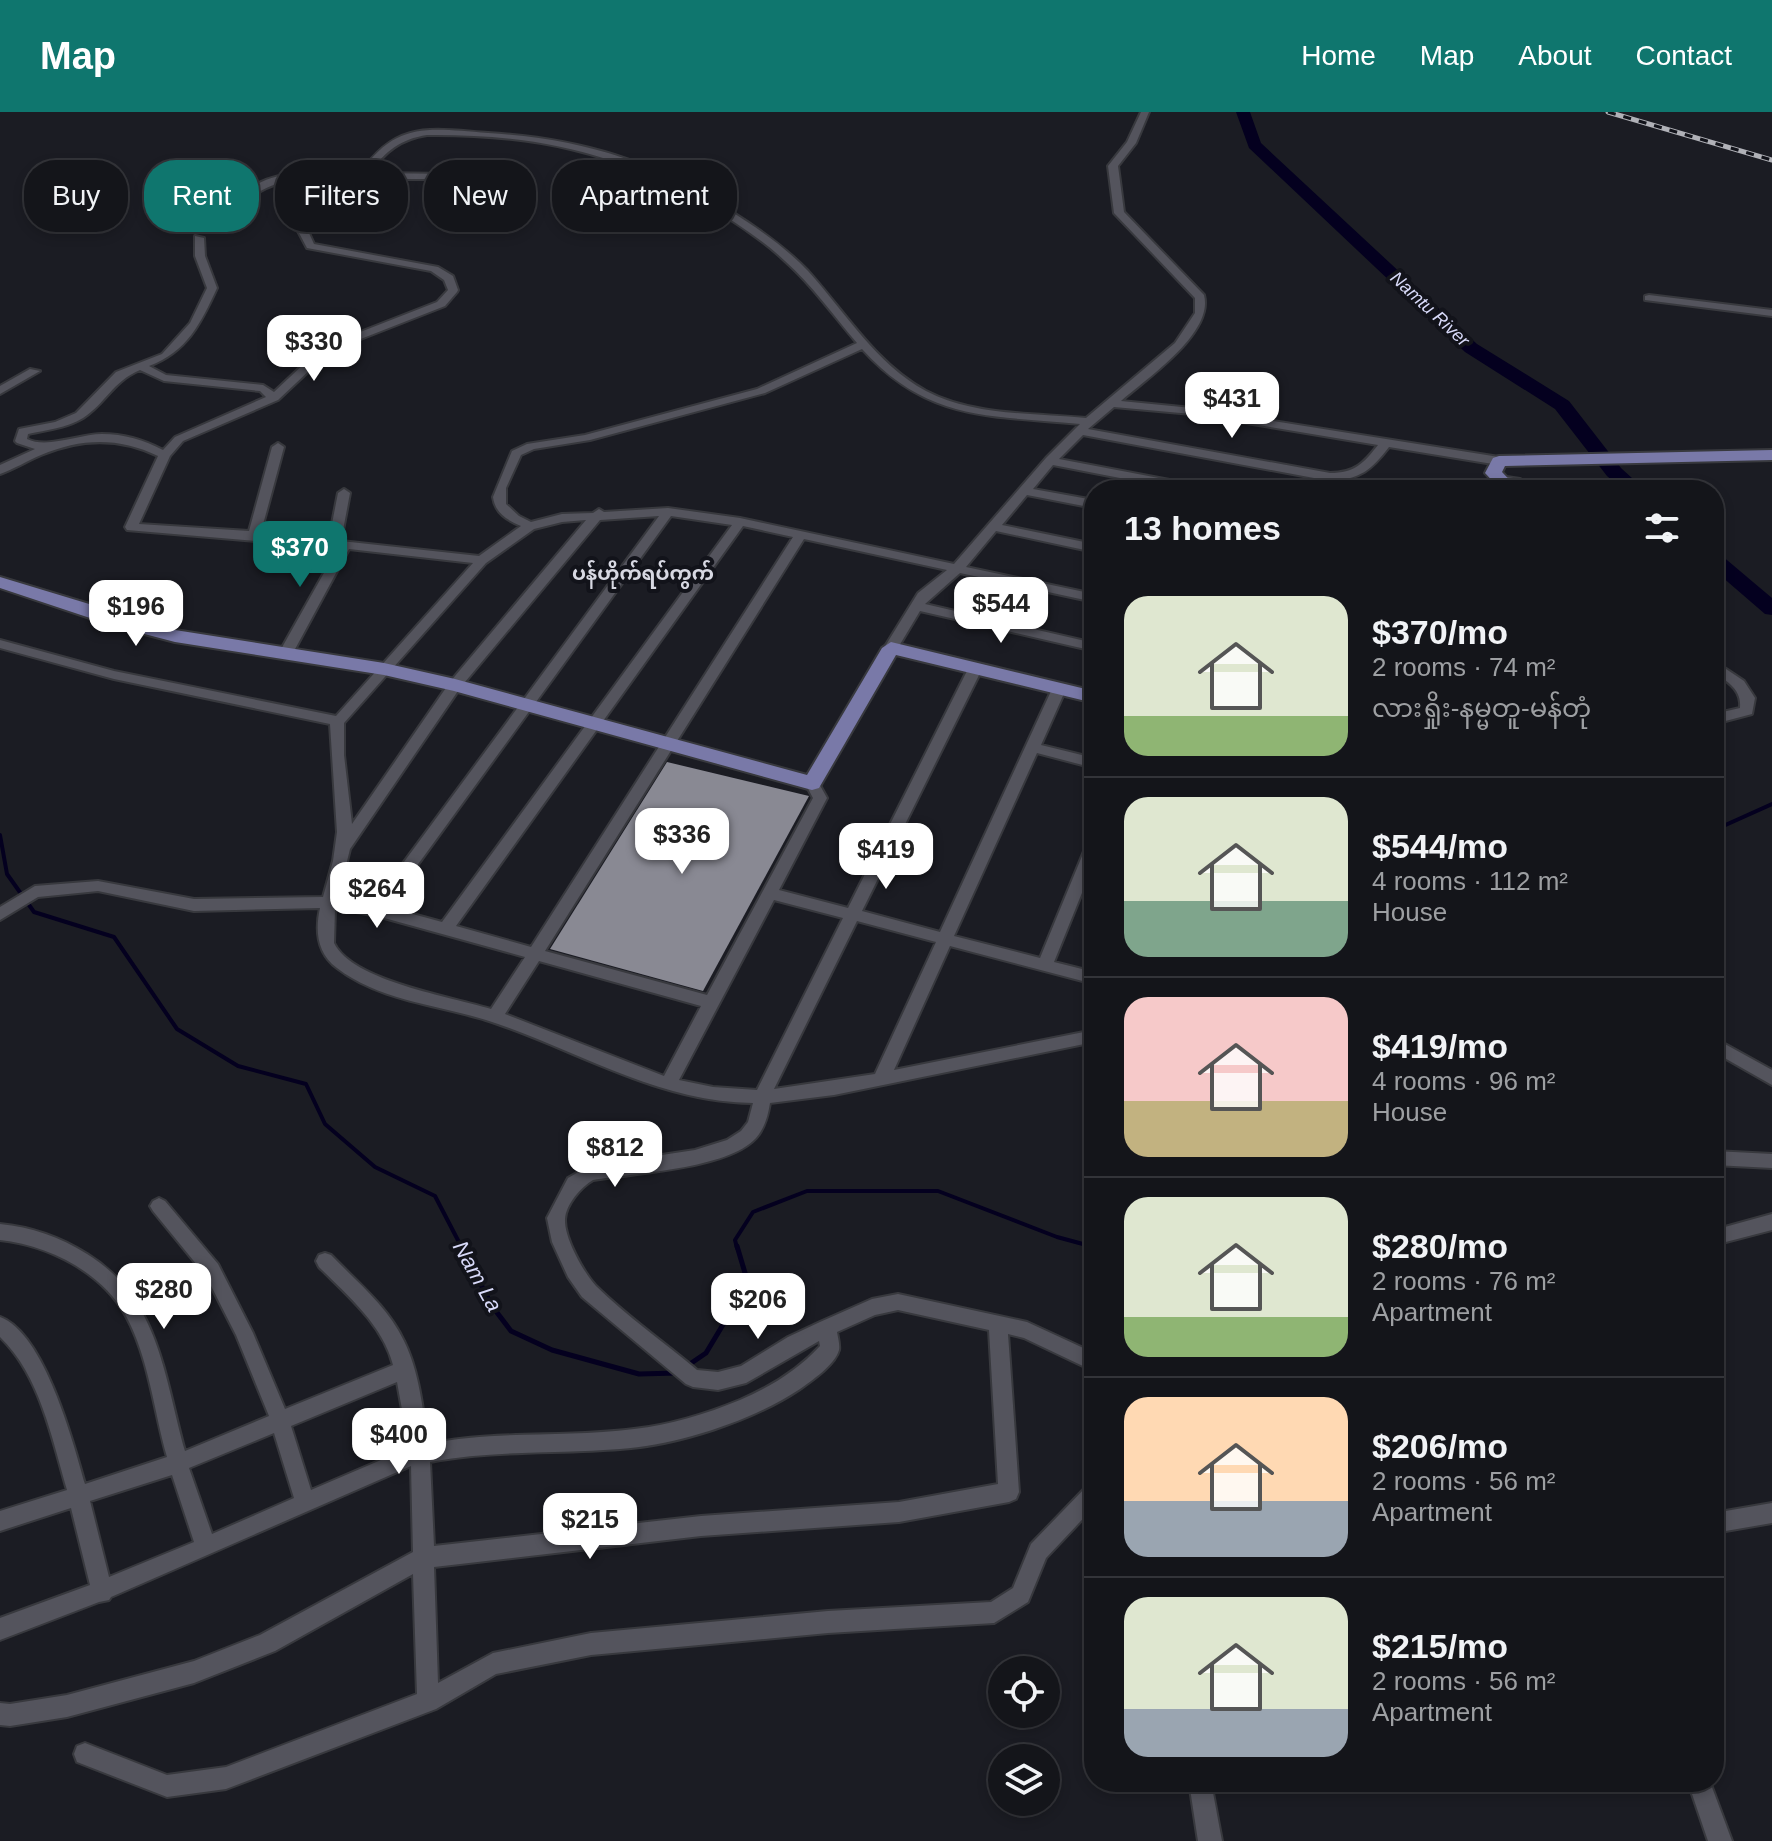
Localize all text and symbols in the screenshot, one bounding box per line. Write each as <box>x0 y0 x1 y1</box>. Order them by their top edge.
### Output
text: Map <box>40 35 116 77</box>
text: Home <box>1301 40 1376 71</box>
text: Map <box>1420 40 1474 71</box>
text: About <box>1518 40 1592 71</box>
text: Contact <box>1636 40 1732 71</box>
chip: Buy <box>24 160 128 232</box>
chip: Rent <box>144 160 259 232</box>
chip: Filters <box>275 160 408 232</box>
chip: New <box>424 160 536 232</box>
chip: Apartment <box>552 160 737 232</box>
water label: Namtu River <box>1387 268 1474 351</box>
pin: $330 <box>267 315 361 383</box>
text: $330 <box>285 326 343 356</box>
pin: $431 <box>1185 372 1279 440</box>
text: $431 <box>1203 383 1261 413</box>
icon: filters <box>1640 506 1684 550</box>
text: 13 homes <box>1124 509 1281 547</box>
pin: $370 <box>253 521 347 589</box>
text: $370 <box>271 532 329 562</box>
district label: ပန်ဟိုက်ရပ်ကွက် <box>572 560 714 589</box>
pin: $544 <box>954 577 1048 645</box>
pin: $196 <box>89 580 183 648</box>
text: $544 <box>972 588 1030 618</box>
text: $196 <box>107 591 165 621</box>
text: $370/mo <box>1372 613 1508 651</box>
icon: home <box>1188 628 1284 724</box>
text: 2 rooms · 74 m² <box>1372 652 1556 682</box>
text: လားရှိုး-နမ္မတူ-မန်တုံ <box>1372 693 1591 723</box>
pin: $336 <box>635 808 729 876</box>
text: $336 <box>653 819 711 849</box>
pin: $419 <box>839 823 933 891</box>
text: $544/mo <box>1372 827 1508 865</box>
icon: home <box>1188 829 1284 925</box>
text: $419 <box>857 834 915 864</box>
pin: $264 <box>330 862 424 930</box>
text: 4 rooms · 112 m² <box>1372 866 1568 896</box>
text: $264 <box>348 873 406 903</box>
text: House <box>1372 897 1447 927</box>
text: $419/mo <box>1372 1027 1508 1065</box>
icon: home <box>1188 1029 1284 1125</box>
text: 4 rooms · 96 m² <box>1372 1066 1556 1096</box>
text: House <box>1372 1097 1447 1127</box>
pin: $812 <box>568 1121 662 1189</box>
text: $812 <box>586 1132 644 1162</box>
text: $280/mo <box>1372 1227 1508 1265</box>
icon: home <box>1188 1229 1284 1325</box>
water label: Nam La <box>448 1236 507 1316</box>
pin: $280 <box>117 1263 211 1331</box>
text: 2 rooms · 76 m² <box>1372 1266 1556 1296</box>
pin: $206 <box>711 1273 805 1341</box>
text: $280 <box>135 1274 193 1304</box>
text: $206 <box>729 1284 787 1314</box>
text: Apartment <box>1372 1297 1492 1327</box>
pin: $400 <box>352 1408 446 1476</box>
text: $400 <box>370 1419 428 1449</box>
text: $206/mo <box>1372 1427 1508 1465</box>
icon: home <box>1188 1429 1284 1525</box>
text: 2 rooms · 56 m² <box>1372 1466 1556 1496</box>
pin: $215 <box>543 1493 637 1561</box>
text: Apartment <box>1372 1497 1492 1527</box>
text: $215 <box>561 1504 619 1534</box>
text: $215/mo <box>1372 1627 1508 1665</box>
icon: home <box>1188 1629 1284 1725</box>
map controls <box>988 1656 1060 1816</box>
button: locate <box>988 1656 1060 1728</box>
text: 2 rooms · 56 m² <box>1372 1666 1556 1696</box>
text: Apartment <box>1372 1697 1492 1727</box>
button: layers <box>988 1744 1060 1816</box>

